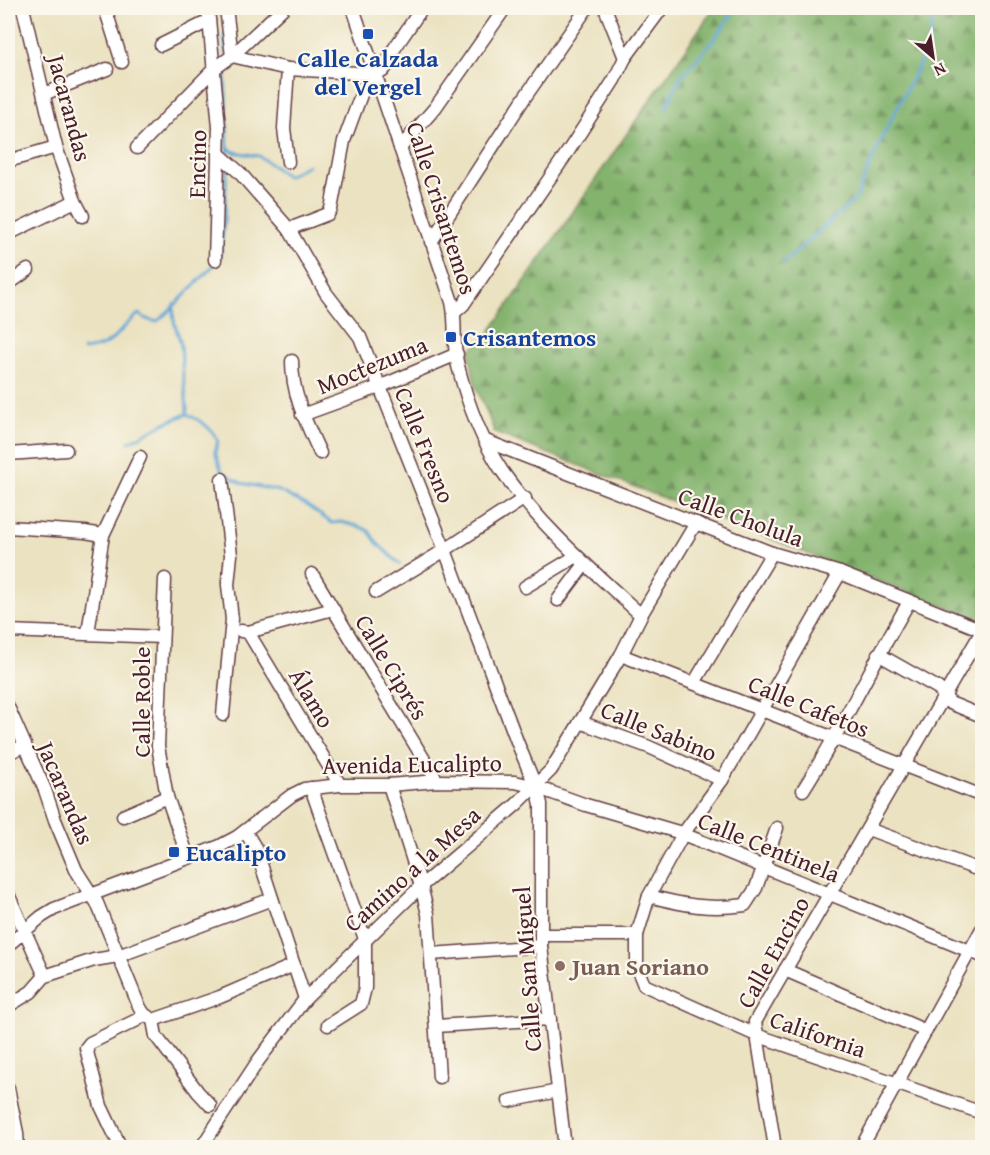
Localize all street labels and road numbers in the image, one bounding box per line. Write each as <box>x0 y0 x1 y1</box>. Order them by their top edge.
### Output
street label: Jacarandas <box>38 48 101 165</box>
street label: Calle Crisantemos <box>398 117 486 299</box>
street label: Encino <box>179 129 215 199</box>
street label: Moctezuma <box>311 327 433 403</box>
street label: Calle Fresno <box>386 382 464 508</box>
street label: Calle Cholula <box>673 478 809 556</box>
street label: Calle Ciprés <box>347 607 437 727</box>
street label: Calle Roble <box>124 647 159 757</box>
street label: Álamo <box>280 661 344 735</box>
street label: Calle Cafetos <box>743 666 875 746</box>
street label: Calle Sabino <box>596 692 722 770</box>
street label: Jacarandas <box>27 733 103 850</box>
street label: Avenida Eucalipto <box>322 745 502 783</box>
street label: Camino a la Mesa <box>336 797 489 940</box>
street label: Calle Centinela <box>693 803 846 892</box>
street label: Calle San Miguel <box>504 885 550 1053</box>
street label: Calle Encino <box>728 890 818 1014</box>
street label: California <box>765 1001 871 1067</box>

